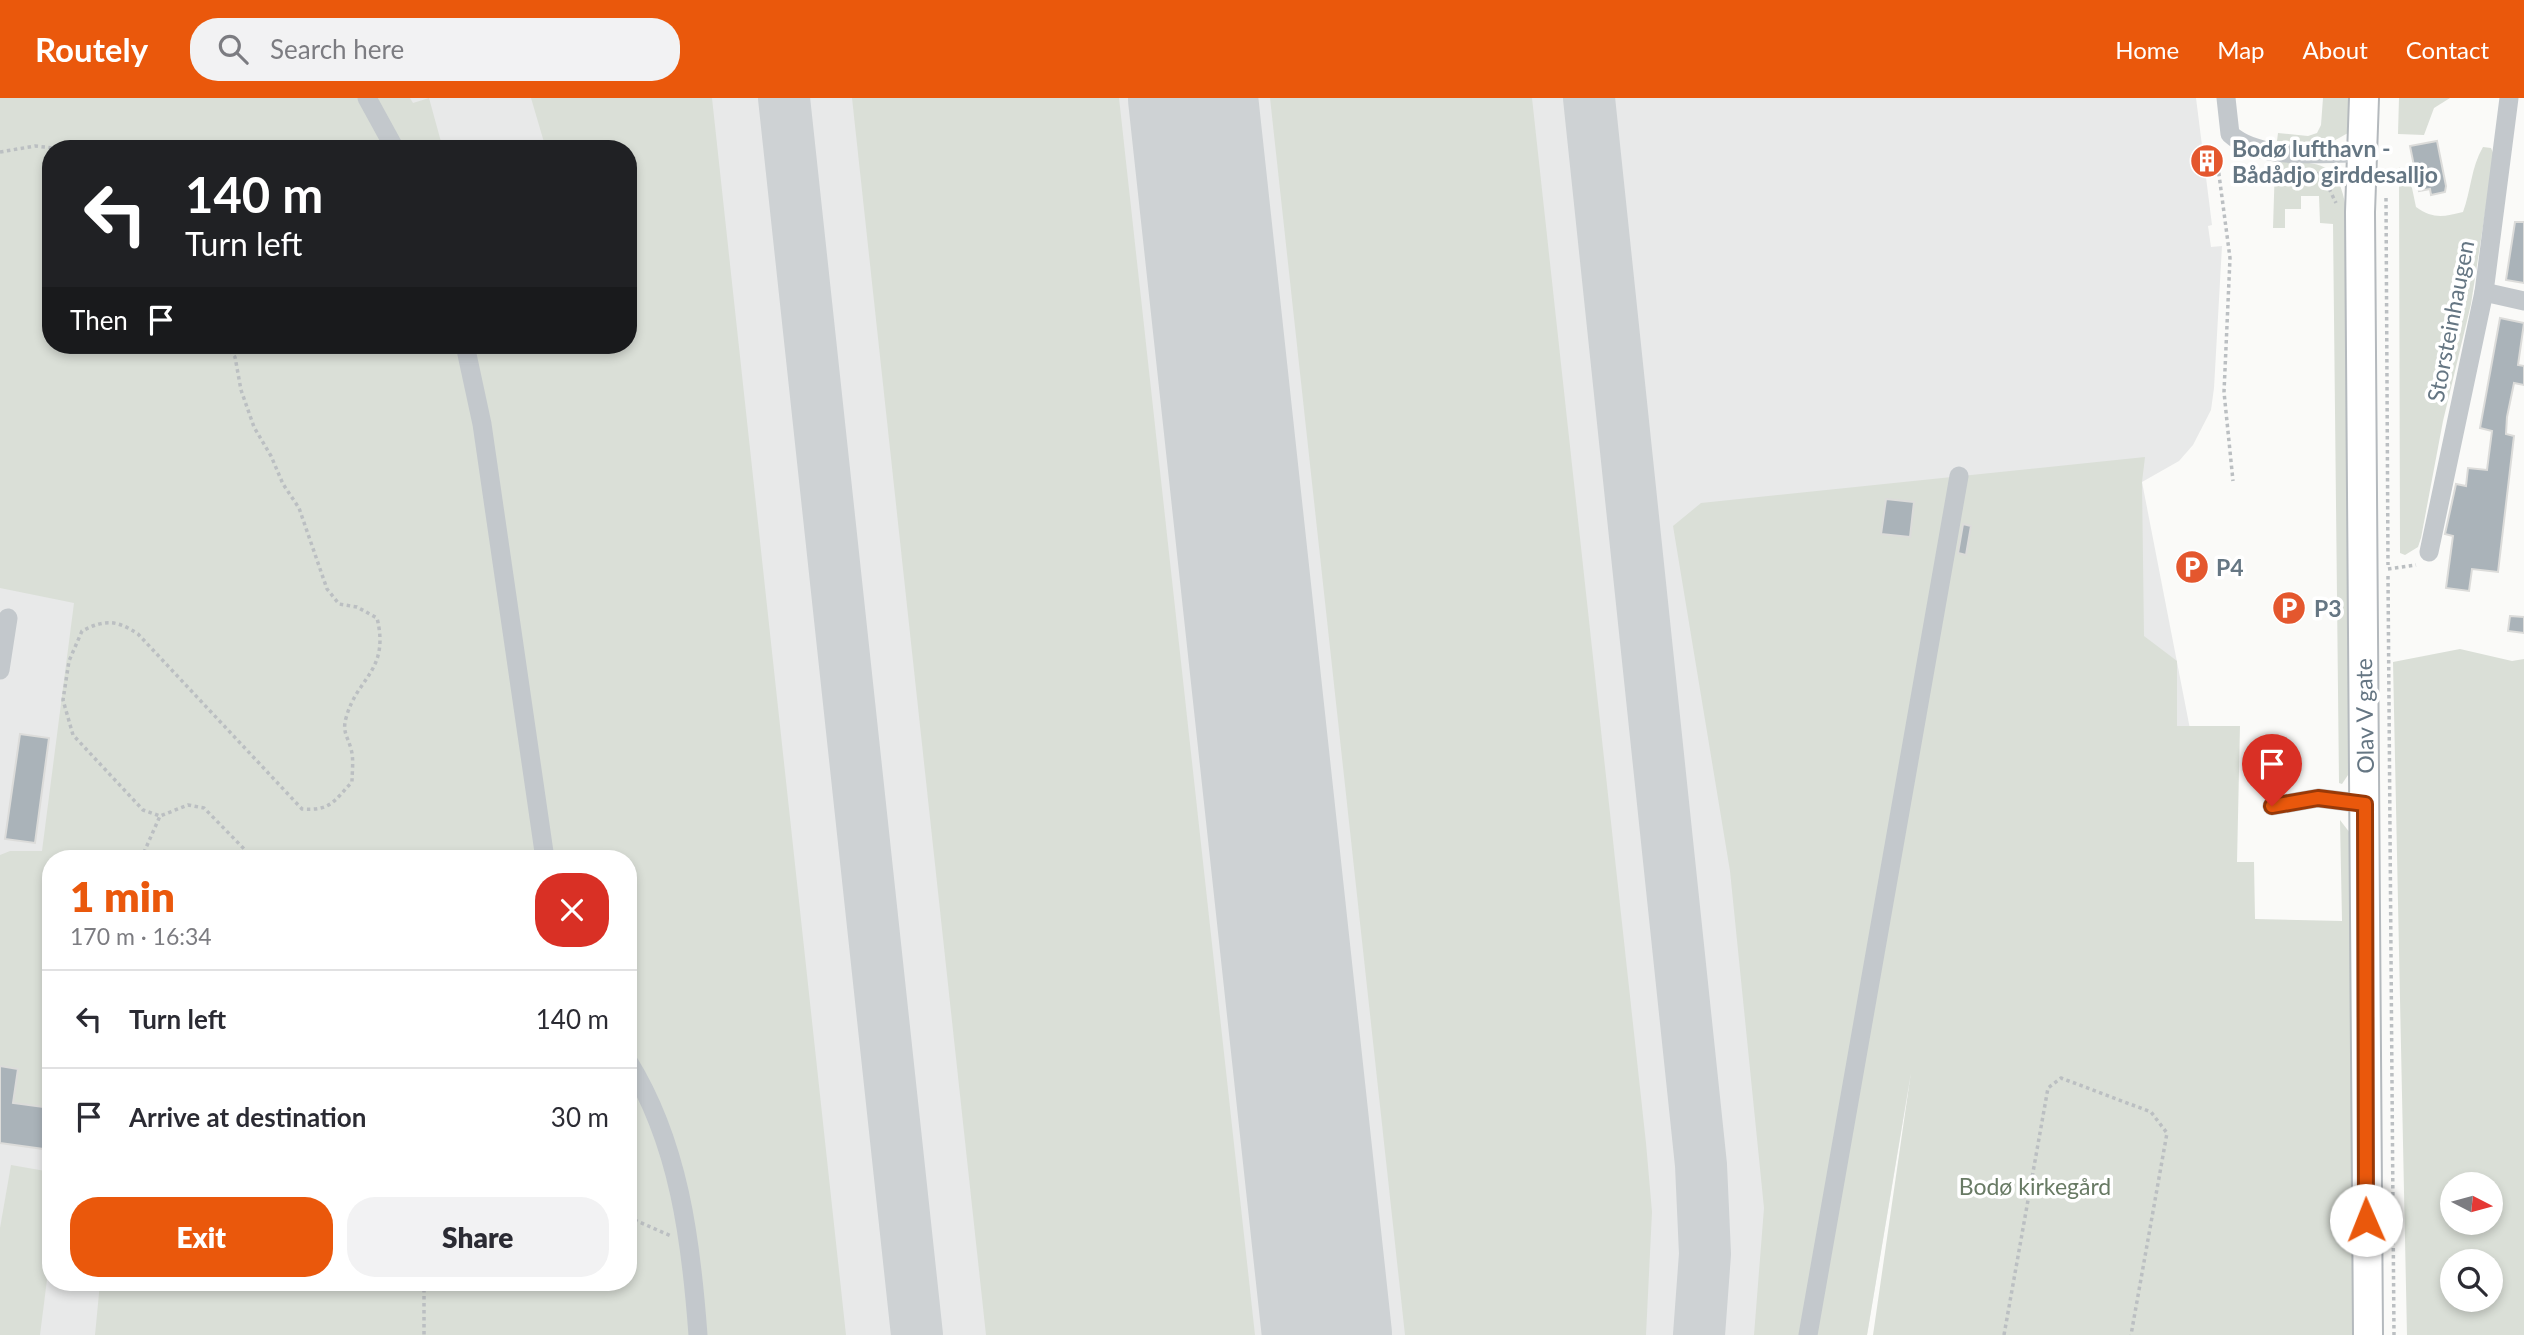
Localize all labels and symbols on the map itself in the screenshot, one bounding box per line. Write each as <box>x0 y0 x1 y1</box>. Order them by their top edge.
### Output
place label: Bodø lufthavn - Bådådjo girddesalljo <box>2232 134 2438 188</box>
building icon: Bodø lufthavn - Bådådjo girddesalljo <box>2188 142 2226 180</box>
street label: Storsteinhaugen <box>2421 238 2479 404</box>
parking icon: P4 <box>2173 548 2211 586</box>
place label: P4 <box>2216 553 2244 581</box>
parking icon: P3 <box>2270 589 2308 627</box>
place label: P3 <box>2314 594 2342 622</box>
street label: Olav V gate <box>2349 658 2379 774</box>
pin <box>2242 734 2302 806</box>
park label: Bodø kirkegård <box>1959 1172 2111 1200</box>
north arrow <box>2440 1172 2502 1236</box>
position arrow <box>2329 1183 2403 1257</box>

